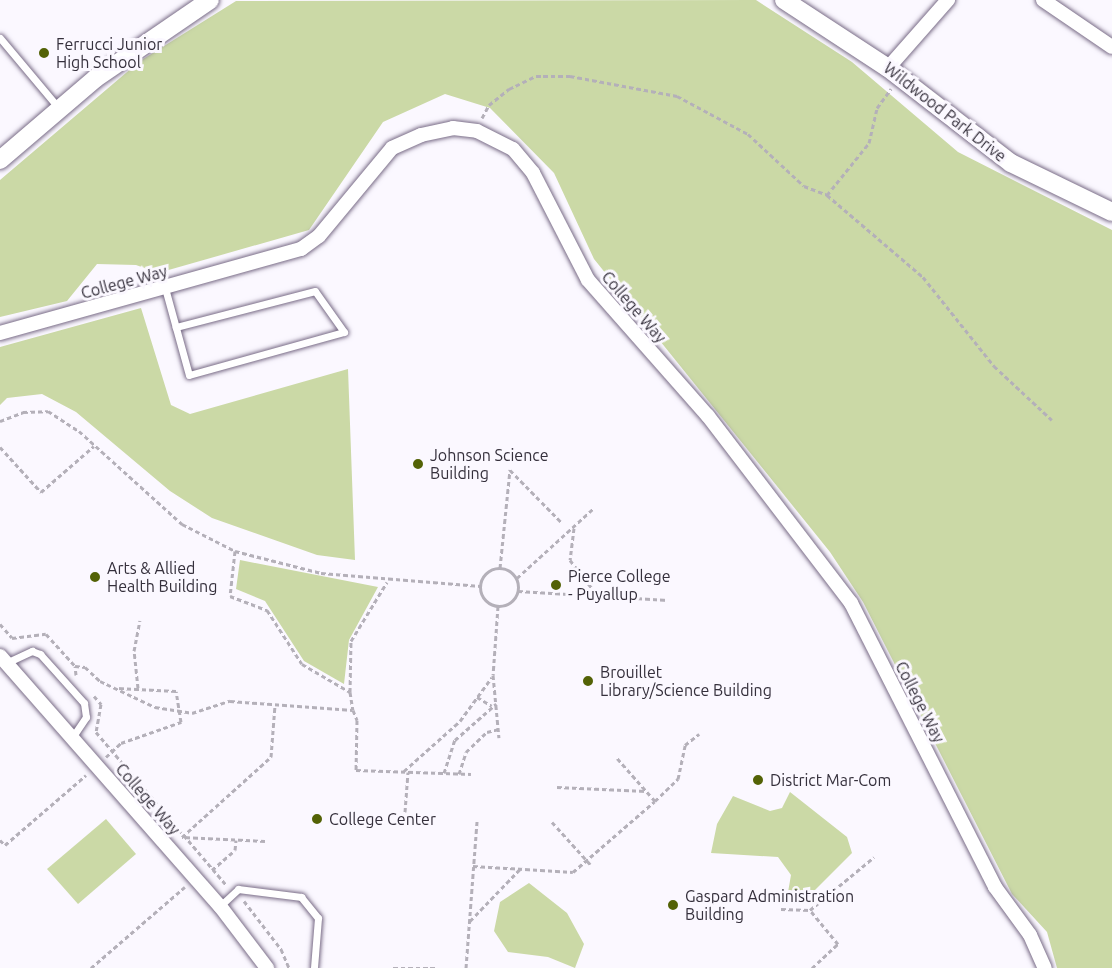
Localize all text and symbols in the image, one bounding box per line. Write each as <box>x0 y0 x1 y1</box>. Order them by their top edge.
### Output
place label: Ferrucci Junior High School <box>56 34 162 72</box>
marker: Ferrucci Junior High School <box>37 46 51 60</box>
street label: Wildwood Park Drive <box>880 58 1010 166</box>
street label: College Way <box>79 261 169 303</box>
street label: College Way <box>598 267 670 347</box>
place label: Johnson Science Building <box>430 445 549 483</box>
marker: Johnson Science Building <box>411 457 425 471</box>
place label: Arts & Allied Health Building <box>107 558 217 596</box>
place label: Pierce College - Puyallup <box>568 566 671 604</box>
marker: Arts & Allied Health Building <box>88 570 102 584</box>
marker: Pierce College - Puyallup <box>549 578 563 592</box>
street label: College Way <box>891 658 949 746</box>
place label: Brouillet Library/Science Building <box>600 662 772 700</box>
marker: Brouillet Library/Science Building <box>581 674 595 688</box>
street label: College Way <box>112 759 184 839</box>
place label: District Mar-Com <box>770 770 891 790</box>
marker: District Mar-Com <box>751 773 765 787</box>
place label: College Center <box>329 809 436 829</box>
marker: College Center <box>310 812 324 826</box>
place label: Gaspard Administration Building <box>685 886 854 924</box>
marker: Gaspard Administration Building <box>666 898 680 912</box>

